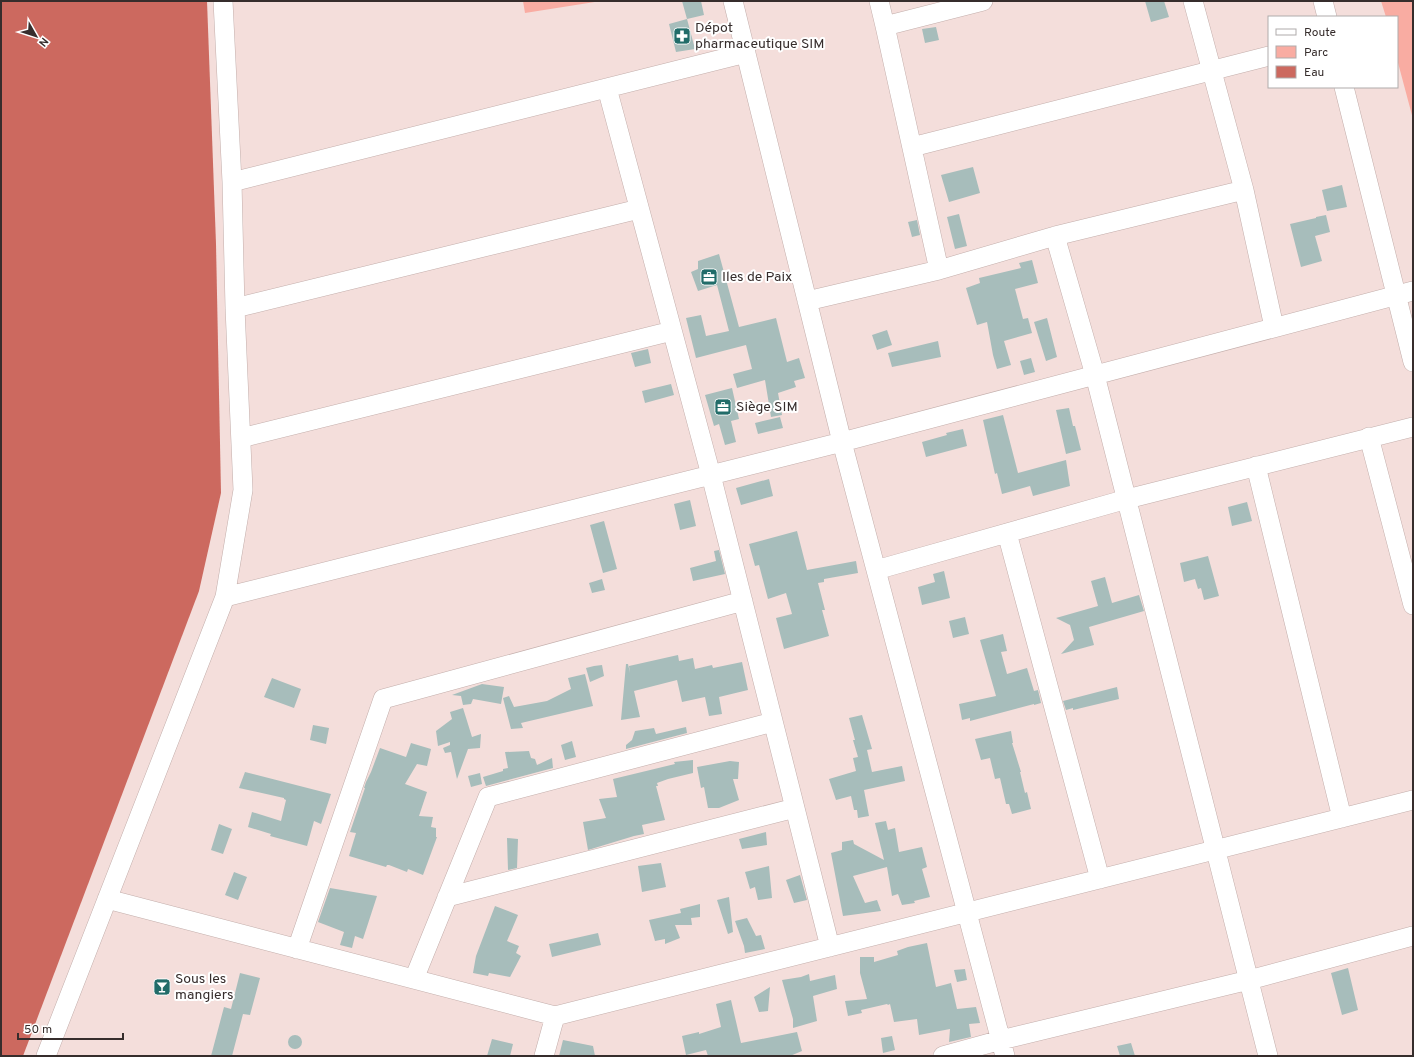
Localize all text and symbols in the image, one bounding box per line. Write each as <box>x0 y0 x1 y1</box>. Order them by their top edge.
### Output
north arrow <box>16 16 56 56</box>
legend <box>1268 16 1398 88</box>
place label: Dépot pharmaceutique SIM <box>695 20 824 53</box>
text: Route <box>1304 25 1336 41</box>
pharmacy icon: Dépot pharmaceutique SIM <box>672 26 692 46</box>
text: N <box>35 34 51 49</box>
text: Parc <box>1304 45 1328 61</box>
text: Eau <box>1304 65 1324 81</box>
office icon: Iles de Paix <box>699 267 719 287</box>
place label: Iles de Paix <box>722 269 792 286</box>
office icon: Siège SIM <box>713 397 733 417</box>
place label: Siège SIM <box>736 399 798 416</box>
place label: Sous les mangiers <box>175 971 234 1004</box>
bar icon: Sous les mangiers <box>152 977 172 997</box>
scale bar <box>18 1015 123 1041</box>
text: 50 m <box>24 1022 52 1038</box>

